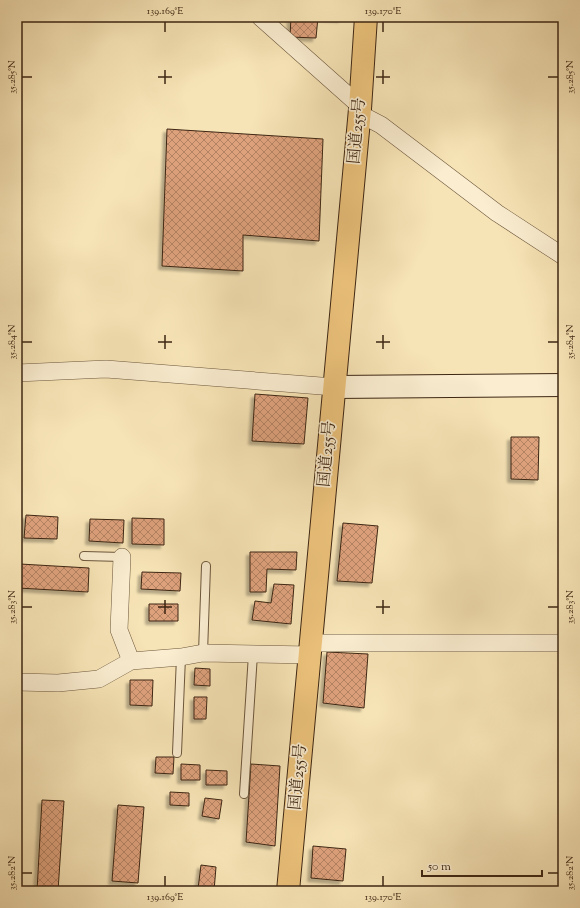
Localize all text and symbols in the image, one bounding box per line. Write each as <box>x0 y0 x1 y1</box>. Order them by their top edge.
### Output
text: 139.169°E <box>147 4 183 19</box>
text: 139.170°E <box>365 4 401 19</box>
text: 35.285°N <box>5 60 20 94</box>
text: 35.285°N <box>563 60 578 94</box>
street label: 国道255号 <box>344 97 372 165</box>
text: 35.284°N <box>5 324 20 360</box>
text: 35.284°N <box>563 324 578 360</box>
street label: 国道255号 <box>314 420 342 488</box>
text: 35.283°N <box>5 590 20 624</box>
text: 35.283°N <box>563 590 578 624</box>
street label: 国道255号 <box>285 743 313 811</box>
scale bar <box>422 852 542 878</box>
text: 35.282°N <box>5 856 20 890</box>
text: 35.282°N <box>563 856 578 890</box>
text: 50 m <box>427 858 451 876</box>
text: 139.169°E <box>147 890 183 905</box>
text: 139.170°E <box>365 890 401 905</box>

